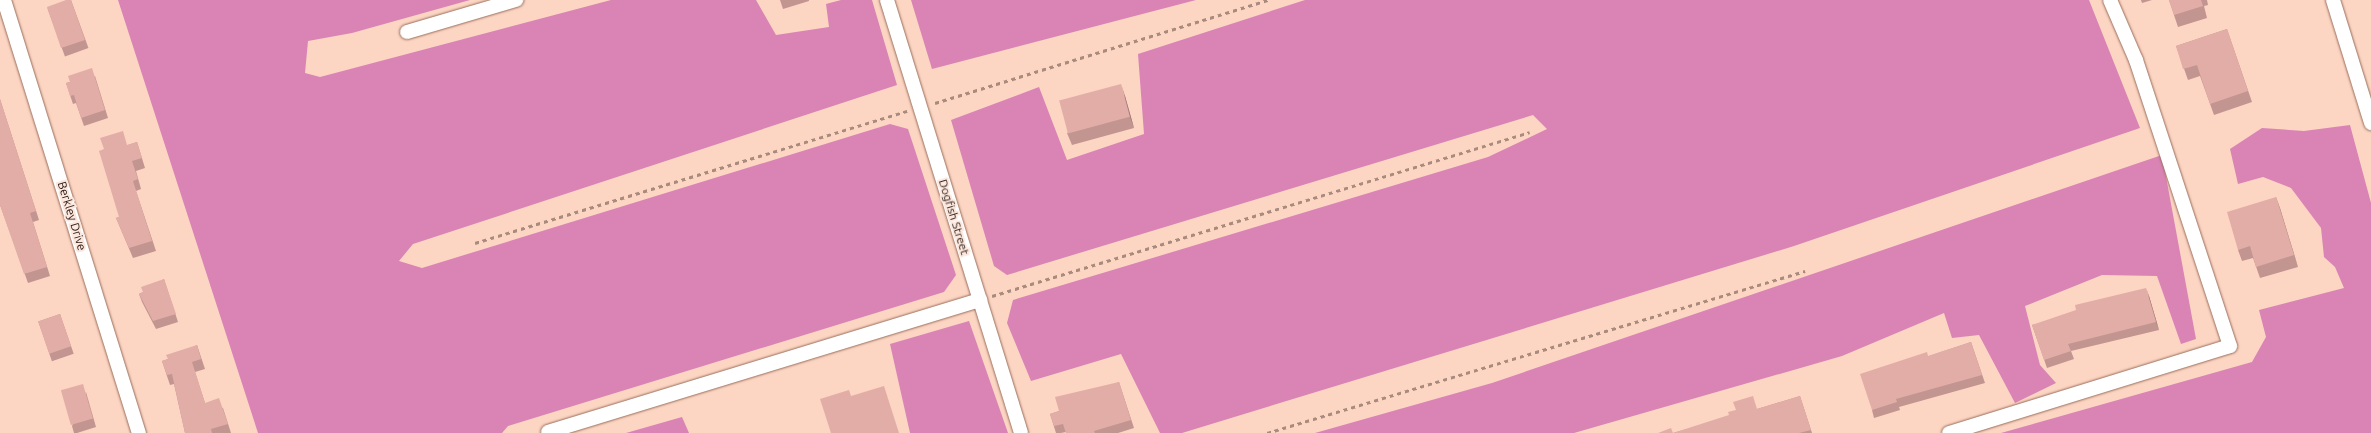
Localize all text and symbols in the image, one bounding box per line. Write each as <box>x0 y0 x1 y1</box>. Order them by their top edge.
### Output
street label: Dogfish Street <box>936 178 972 256</box>
street label: Berkley Drive <box>55 180 89 252</box>

